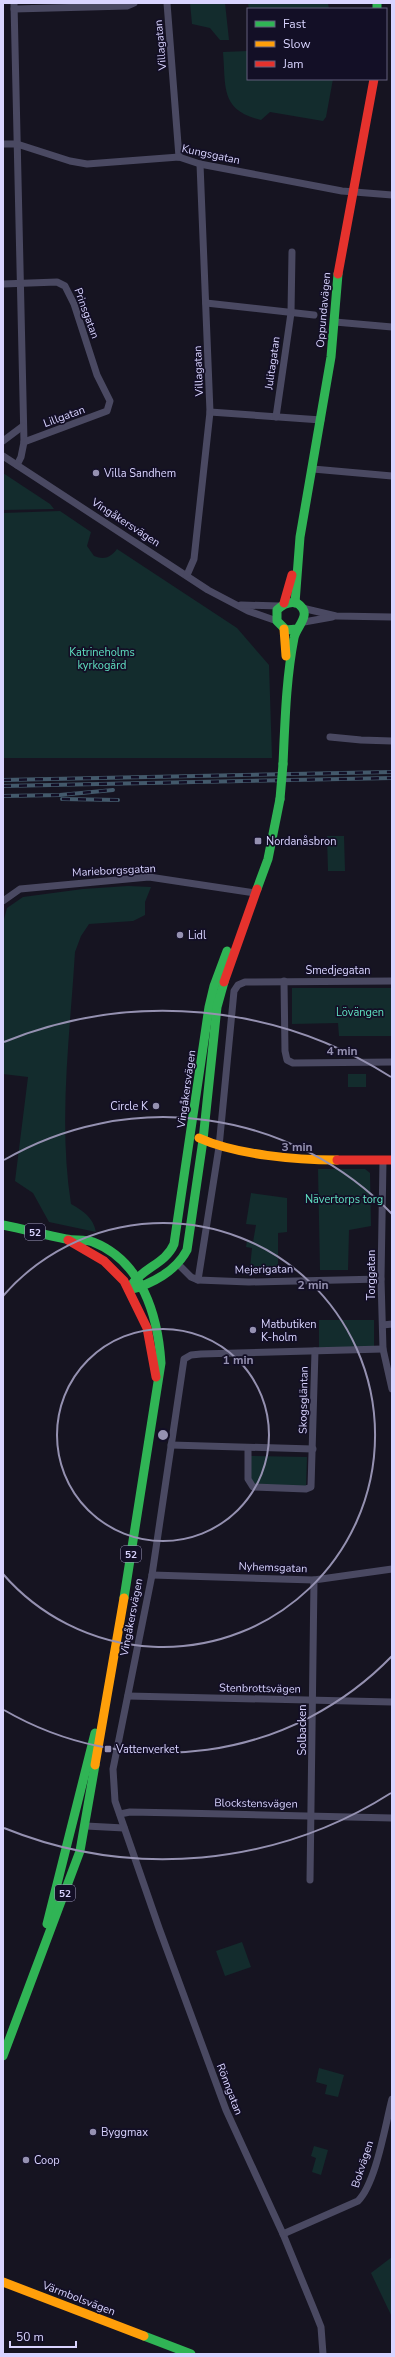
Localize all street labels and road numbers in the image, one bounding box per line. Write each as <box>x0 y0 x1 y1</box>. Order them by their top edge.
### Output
street label: Villagatan <box>151 19 170 72</box>
street label: Kungsgatan <box>180 141 241 168</box>
street label: Oppundavägen <box>313 272 334 348</box>
street label: Prinsgatan <box>70 286 103 341</box>
street label: Julitagatan <box>261 336 284 392</box>
street label: Villagatan <box>190 345 207 398</box>
street label: Lillgatan <box>41 402 87 431</box>
street label: Vingåkersvägen <box>88 494 163 550</box>
street label: Marieborgsgatan <box>72 861 156 880</box>
street label: Smedjegatan <box>305 963 371 978</box>
street label: Vingåkersvägen <box>173 1049 199 1130</box>
road number: 52 <box>25 1224 45 1240</box>
street label: Torggatan <box>364 1250 379 1300</box>
street label: Mejerigatan <box>235 1261 293 1278</box>
street label: Skogsgläntan <box>295 1366 312 1434</box>
road number: 52 <box>121 1546 141 1562</box>
street label: Nyhemsgatan <box>238 1559 308 1576</box>
street label: Vingåkersvägen <box>116 1577 146 1658</box>
street label: Stenbrottsvägen <box>219 1680 301 1697</box>
street label: Solbacken <box>295 1705 310 1755</box>
street label: Blockstensvägen <box>214 1795 298 1812</box>
road number: 52 <box>55 1885 75 1901</box>
street label: Rönngatan <box>213 2061 246 2117</box>
street label: Bokvägen <box>348 2139 377 2190</box>
street label: Värmbolsvägen <box>39 2277 117 2319</box>

